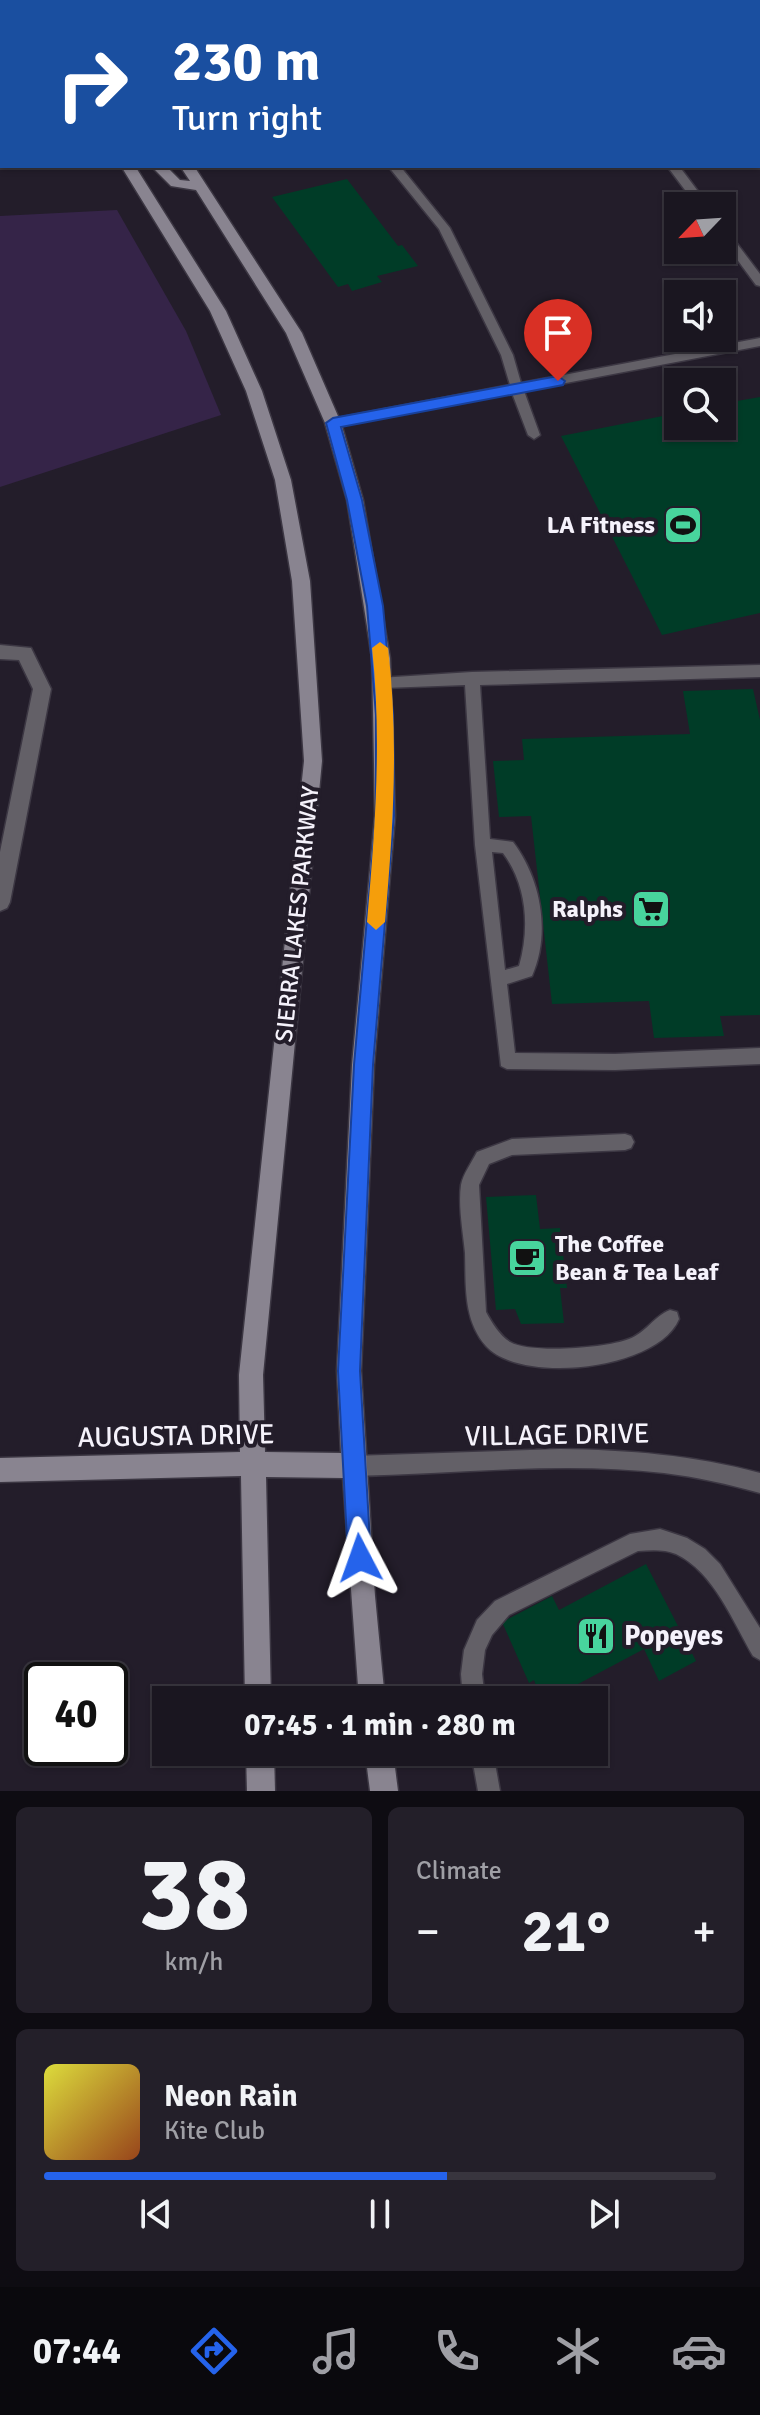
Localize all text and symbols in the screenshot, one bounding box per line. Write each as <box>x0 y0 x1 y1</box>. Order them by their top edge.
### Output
text: 230 m <box>172 27 320 96</box>
icon: right <box>40 32 144 136</box>
text: Turn right <box>172 96 322 141</box>
north arrow <box>664 192 736 264</box>
map controls <box>664 192 736 440</box>
button: sound <box>664 280 736 352</box>
pin <box>524 299 592 381</box>
icon: arrive <box>536 311 580 355</box>
button: search <box>664 368 736 440</box>
sports icon: LA Fitness <box>662 504 704 546</box>
place label: LA Fitness <box>547 510 655 540</box>
street label: SIERRA LAKES PARKWAY <box>269 785 325 1043</box>
supermarket icon: Ralphs <box>630 888 672 930</box>
place label: Ralphs <box>552 894 623 924</box>
place label: The Coffee Bean & Tea Leaf <box>555 1229 720 1287</box>
cafe icon: The Coffee Bean & Tea Leaf <box>506 1237 548 1279</box>
street label: VILLAGE DRIVE <box>464 1416 650 1454</box>
street label: AUGUSTA DRIVE <box>77 1417 275 1455</box>
position arrow <box>318 1516 402 1600</box>
restaurant icon: Popeyes <box>575 1615 617 1657</box>
place label: Popeyes <box>624 1619 723 1653</box>
speed limit sign: 40 <box>24 1662 128 1766</box>
text: 07:45 · 1 min · 280 m <box>244 1707 516 1744</box>
text: 38 <box>138 1830 250 1958</box>
text: Climate <box>416 1855 502 1887</box>
text: 21° <box>522 1895 610 1969</box>
text: − <box>416 1905 440 1959</box>
text: + <box>692 1905 716 1959</box>
text: km/h <box>165 1946 223 1978</box>
text: Neon Rain <box>164 2078 298 2115</box>
text: Kite Club <box>164 2115 265 2147</box>
icon: previous <box>134 2192 178 2236</box>
icon: pause <box>358 2192 402 2236</box>
icon: next <box>582 2192 626 2236</box>
icon: directions <box>186 2323 242 2379</box>
icon: music <box>308 2323 364 2379</box>
icon: phone <box>429 2323 485 2379</box>
icon: climate <box>550 2323 606 2379</box>
icon: car <box>671 2323 727 2379</box>
text: 07:44 <box>33 2329 121 2374</box>

